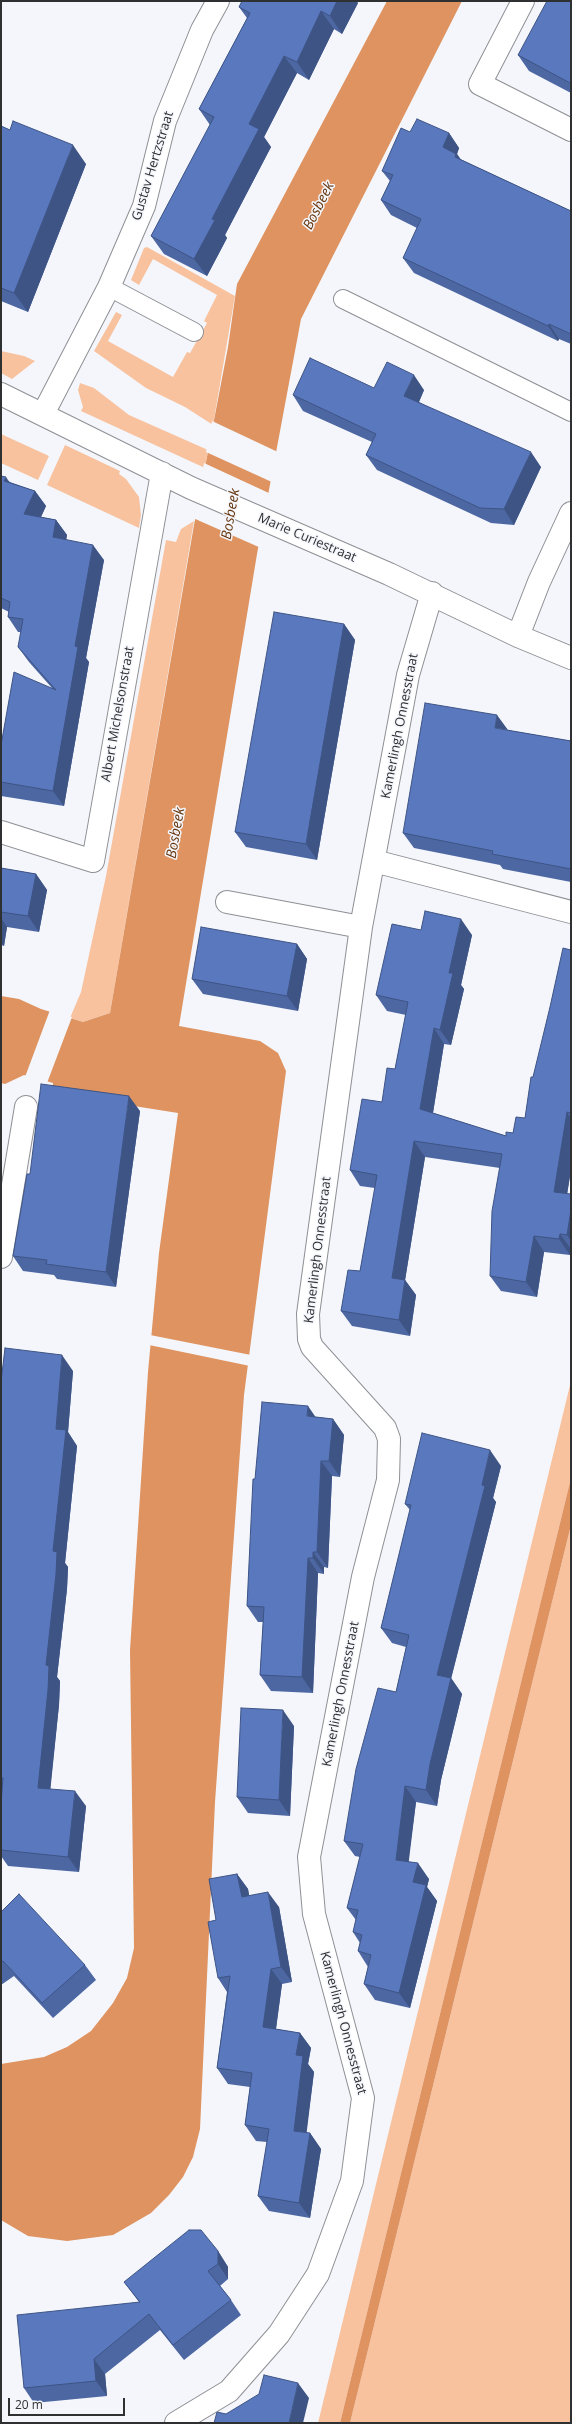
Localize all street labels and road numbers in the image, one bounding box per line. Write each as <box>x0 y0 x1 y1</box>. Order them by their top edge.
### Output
street label: Gustav Hertzstraat <box>129 109 177 223</box>
street label: Marie Curiestraat <box>255 510 359 566</box>
street label: Albert Michelsonstraat <box>98 645 138 783</box>
street label: Kamerlingh Onnesstraat <box>378 652 422 800</box>
street label: Kamerlingh Onnesstraat <box>301 1176 335 1324</box>
street label: Kamerlingh Onnesstraat <box>319 1620 363 1768</box>
street label: Kamerlingh Onnesstraat <box>316 1950 370 2096</box>

